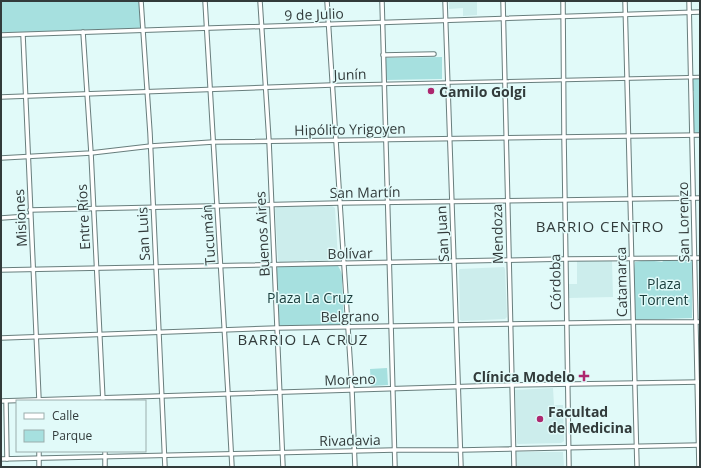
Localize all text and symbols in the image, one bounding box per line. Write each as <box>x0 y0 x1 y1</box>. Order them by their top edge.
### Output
street label: 9 de Julio <box>284 3 344 25</box>
street label: Junín <box>331 64 367 84</box>
place label: Camilo Golgi <box>439 82 526 101</box>
marker: Camilo Golgi <box>426 86 436 96</box>
street label: Hipólito Yrigoyen <box>294 119 406 139</box>
street label: San Martín <box>329 182 401 202</box>
street label: San Lorenzo <box>673 182 693 262</box>
street label: Entre Ríos <box>72 183 94 250</box>
street label: Misiones <box>9 188 31 247</box>
street label: Buenos Aires <box>250 191 274 277</box>
street label: Tucumán <box>196 204 220 266</box>
street label: Mendoza <box>487 204 507 264</box>
street label: San Juan <box>431 205 453 263</box>
street label: San Luis <box>132 206 154 261</box>
district label: BARRIO CENTRO <box>536 216 664 236</box>
street label: Bolívar <box>327 243 373 263</box>
street label: Catamarca <box>611 247 631 317</box>
street label: Córdoba <box>545 254 565 310</box>
park label: Plaza Torrent <box>639 274 689 309</box>
park label: Plaza La Cruz <box>267 288 353 307</box>
street label: Belgrano <box>321 306 379 326</box>
district label: BARRIO LA CRUZ <box>238 329 368 349</box>
place label: Clínica Modelo <box>473 367 575 386</box>
street label: Moreno <box>324 369 376 389</box>
marker: Clínica Modelo <box>578 370 590 382</box>
legend <box>16 400 146 452</box>
place label: Facultad de Medicina <box>548 402 633 437</box>
text: Calle <box>52 407 79 424</box>
marker: Facultad de Medicina <box>535 414 545 424</box>
text: Parque <box>52 427 92 444</box>
street label: Rivadavia <box>319 430 381 450</box>

